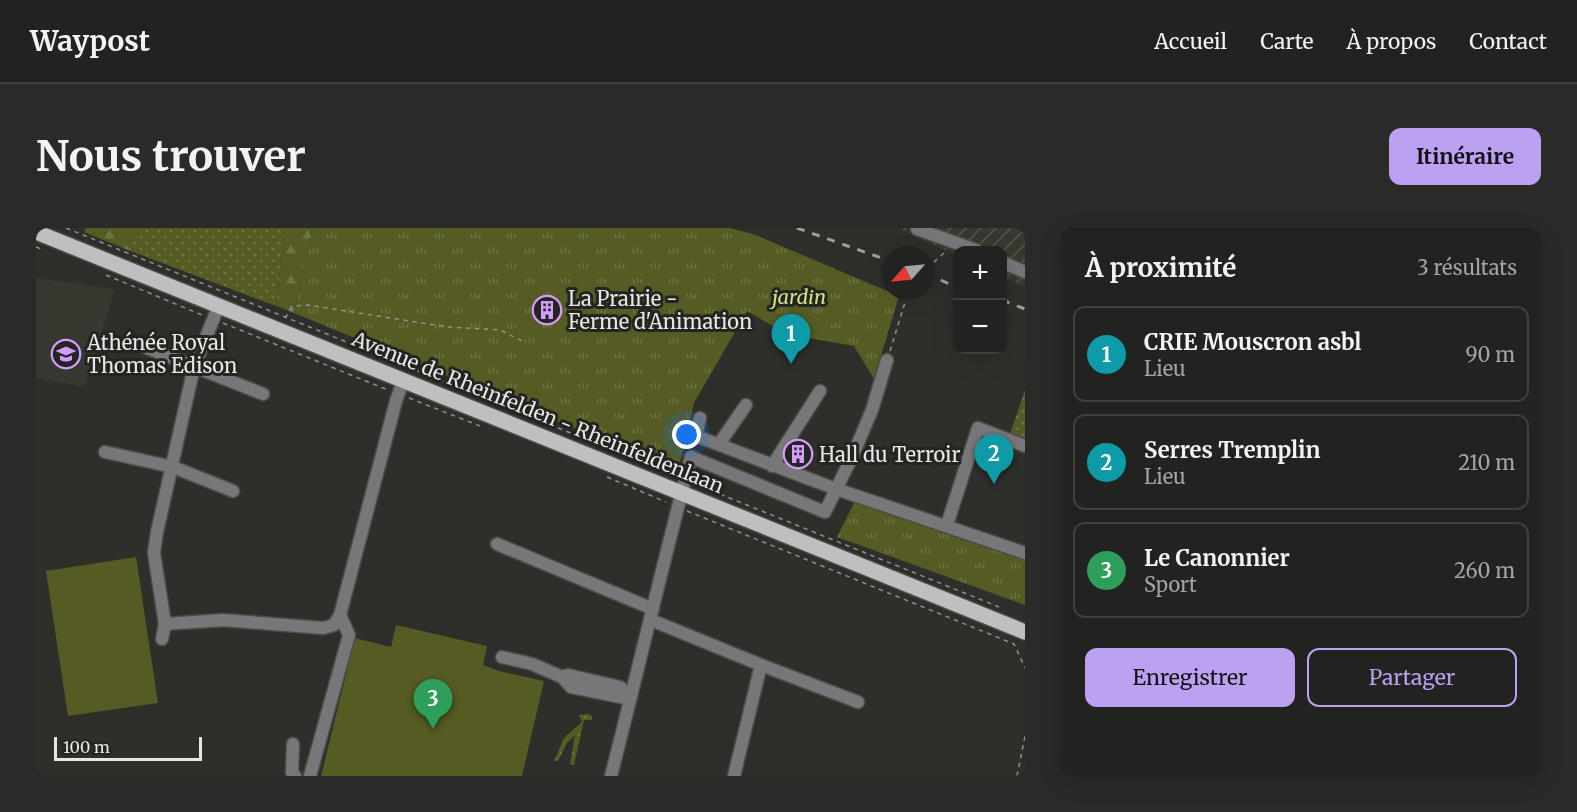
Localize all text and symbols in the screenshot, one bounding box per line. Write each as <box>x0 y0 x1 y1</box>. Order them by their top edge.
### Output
text: Waypost <box>30 23 150 59</box>
text: Accueil <box>1154 28 1227 55</box>
text: Carte <box>1260 28 1314 55</box>
text: À propos <box>1347 28 1436 55</box>
text: Contact <box>1469 28 1547 55</box>
button: Itinéraire <box>1389 128 1541 185</box>
text: Nous trouver <box>36 130 306 182</box>
north arrow <box>881 246 935 300</box>
map controls <box>953 246 1007 354</box>
button: + <box>953 246 1007 300</box>
text: À proximité <box>1085 251 1236 284</box>
text: 3 résultats <box>1417 255 1517 280</box>
park label: jardin <box>769 284 826 309</box>
place label: La Prairie - Ferme d'Animation <box>568 286 752 334</box>
building icon: La Prairie - Ferme d'Animation <box>531 294 563 326</box>
button: − <box>953 300 1007 354</box>
pin: 1 <box>772 314 810 364</box>
street label: Avenue de Rheinfelden - Rheinfeldenlaan <box>348 325 727 498</box>
text: CRIE Mouscron asbl <box>1144 328 1362 356</box>
place label: Athénée Royal Thomas Edison <box>86 330 237 378</box>
school or university icon: Athénée Royal Thomas Edison <box>50 338 82 370</box>
text: 1 <box>1102 342 1111 367</box>
text: 90 m <box>1465 342 1515 367</box>
text: Lieu <box>1144 356 1186 381</box>
your location <box>672 420 701 449</box>
pin: 2 <box>974 434 1014 484</box>
text: Serres Tremplin <box>1144 436 1320 464</box>
building icon: Hall du Terroir <box>782 438 814 470</box>
place label: Hall du Terroir <box>819 442 961 467</box>
text: 2 <box>1101 450 1112 475</box>
text: 210 m <box>1458 450 1515 475</box>
text: Lieu <box>1144 464 1186 489</box>
text: Le Canonnier <box>1144 544 1290 572</box>
text: 3 <box>1101 558 1112 583</box>
text: 260 m <box>1454 558 1515 583</box>
text: Sport <box>1144 572 1197 597</box>
button: Enregistrer <box>1085 648 1295 707</box>
button: Partager <box>1307 648 1517 707</box>
pin: 3 <box>414 680 452 729</box>
scale bar <box>54 734 202 762</box>
text: 100 m <box>63 737 110 757</box>

